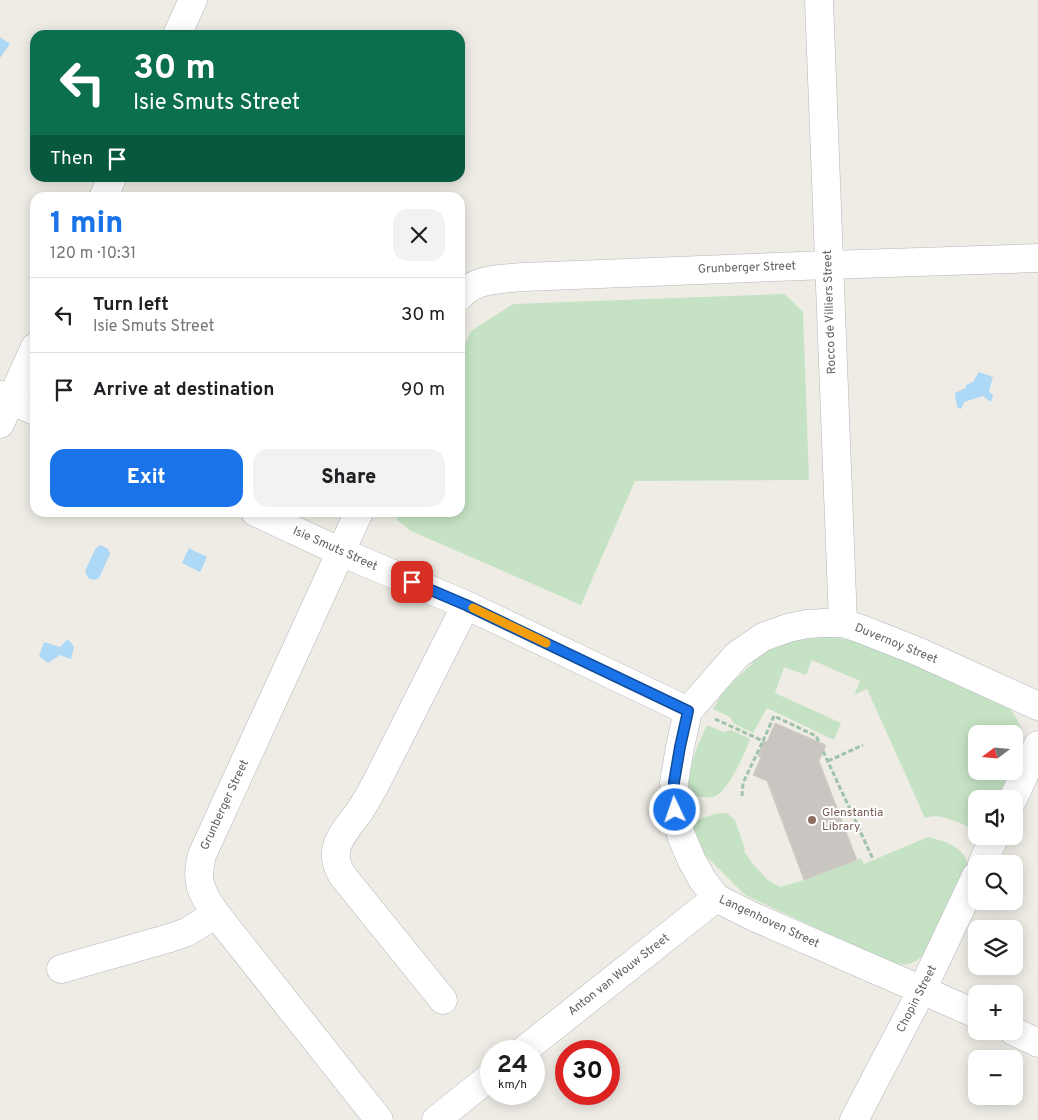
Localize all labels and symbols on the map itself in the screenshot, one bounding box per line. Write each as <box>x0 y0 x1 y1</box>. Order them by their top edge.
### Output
street label: Rocco de Villiers Street <box>820 249 840 375</box>
street label: Grunberger Street <box>698 258 796 278</box>
street label: Isie Smuts Street <box>290 523 380 575</box>
pin <box>391 561 433 603</box>
street label: Duvernoy Street <box>852 620 940 668</box>
north arrow <box>968 725 1022 780</box>
street label: Grunberger Street <box>197 757 253 853</box>
position arrow <box>648 783 700 835</box>
place label: Glenstantia Library <box>822 805 883 835</box>
marker: Glenstantia Library <box>806 814 818 826</box>
street label: Langenhoven Street <box>716 892 822 952</box>
street label: Anton van Wouw Street <box>565 930 673 1020</box>
street label: Chopin Street <box>893 962 941 1036</box>
speed limit sign: 30 <box>555 1040 620 1105</box>

